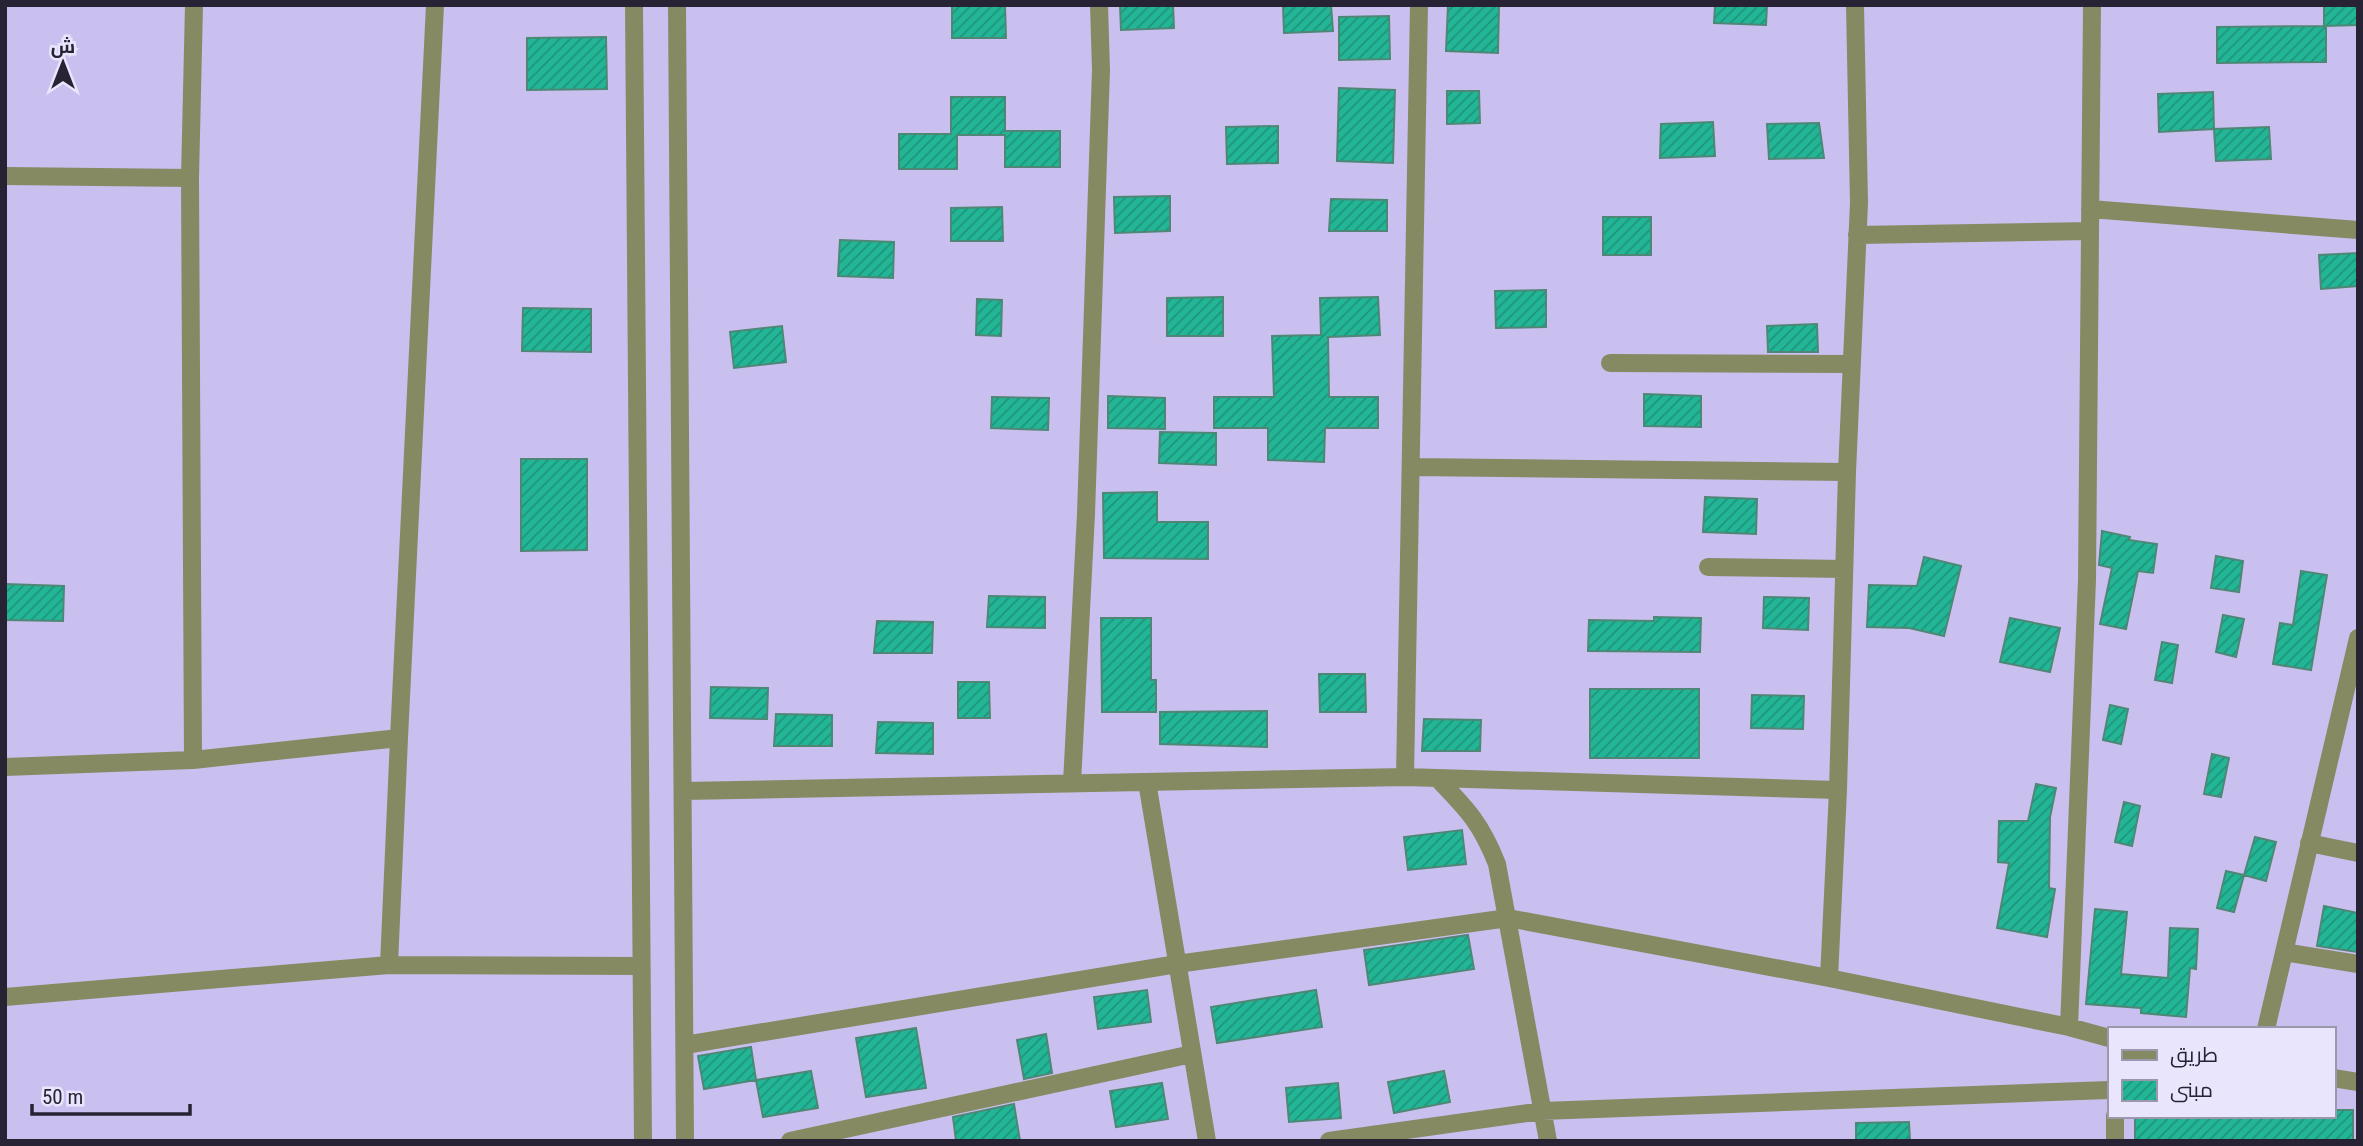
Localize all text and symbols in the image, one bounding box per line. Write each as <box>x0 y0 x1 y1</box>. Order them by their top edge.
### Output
north arrow <box>28 28 98 98</box>
text: ش <box>51 35 75 58</box>
legend <box>2108 1027 2335 1118</box>
text: طريق <box>2170 1043 2218 1068</box>
scale bar <box>32 1072 189 1116</box>
text: مبنى <box>2170 1078 2213 1103</box>
text: 50 m <box>42 1085 83 1109</box>

